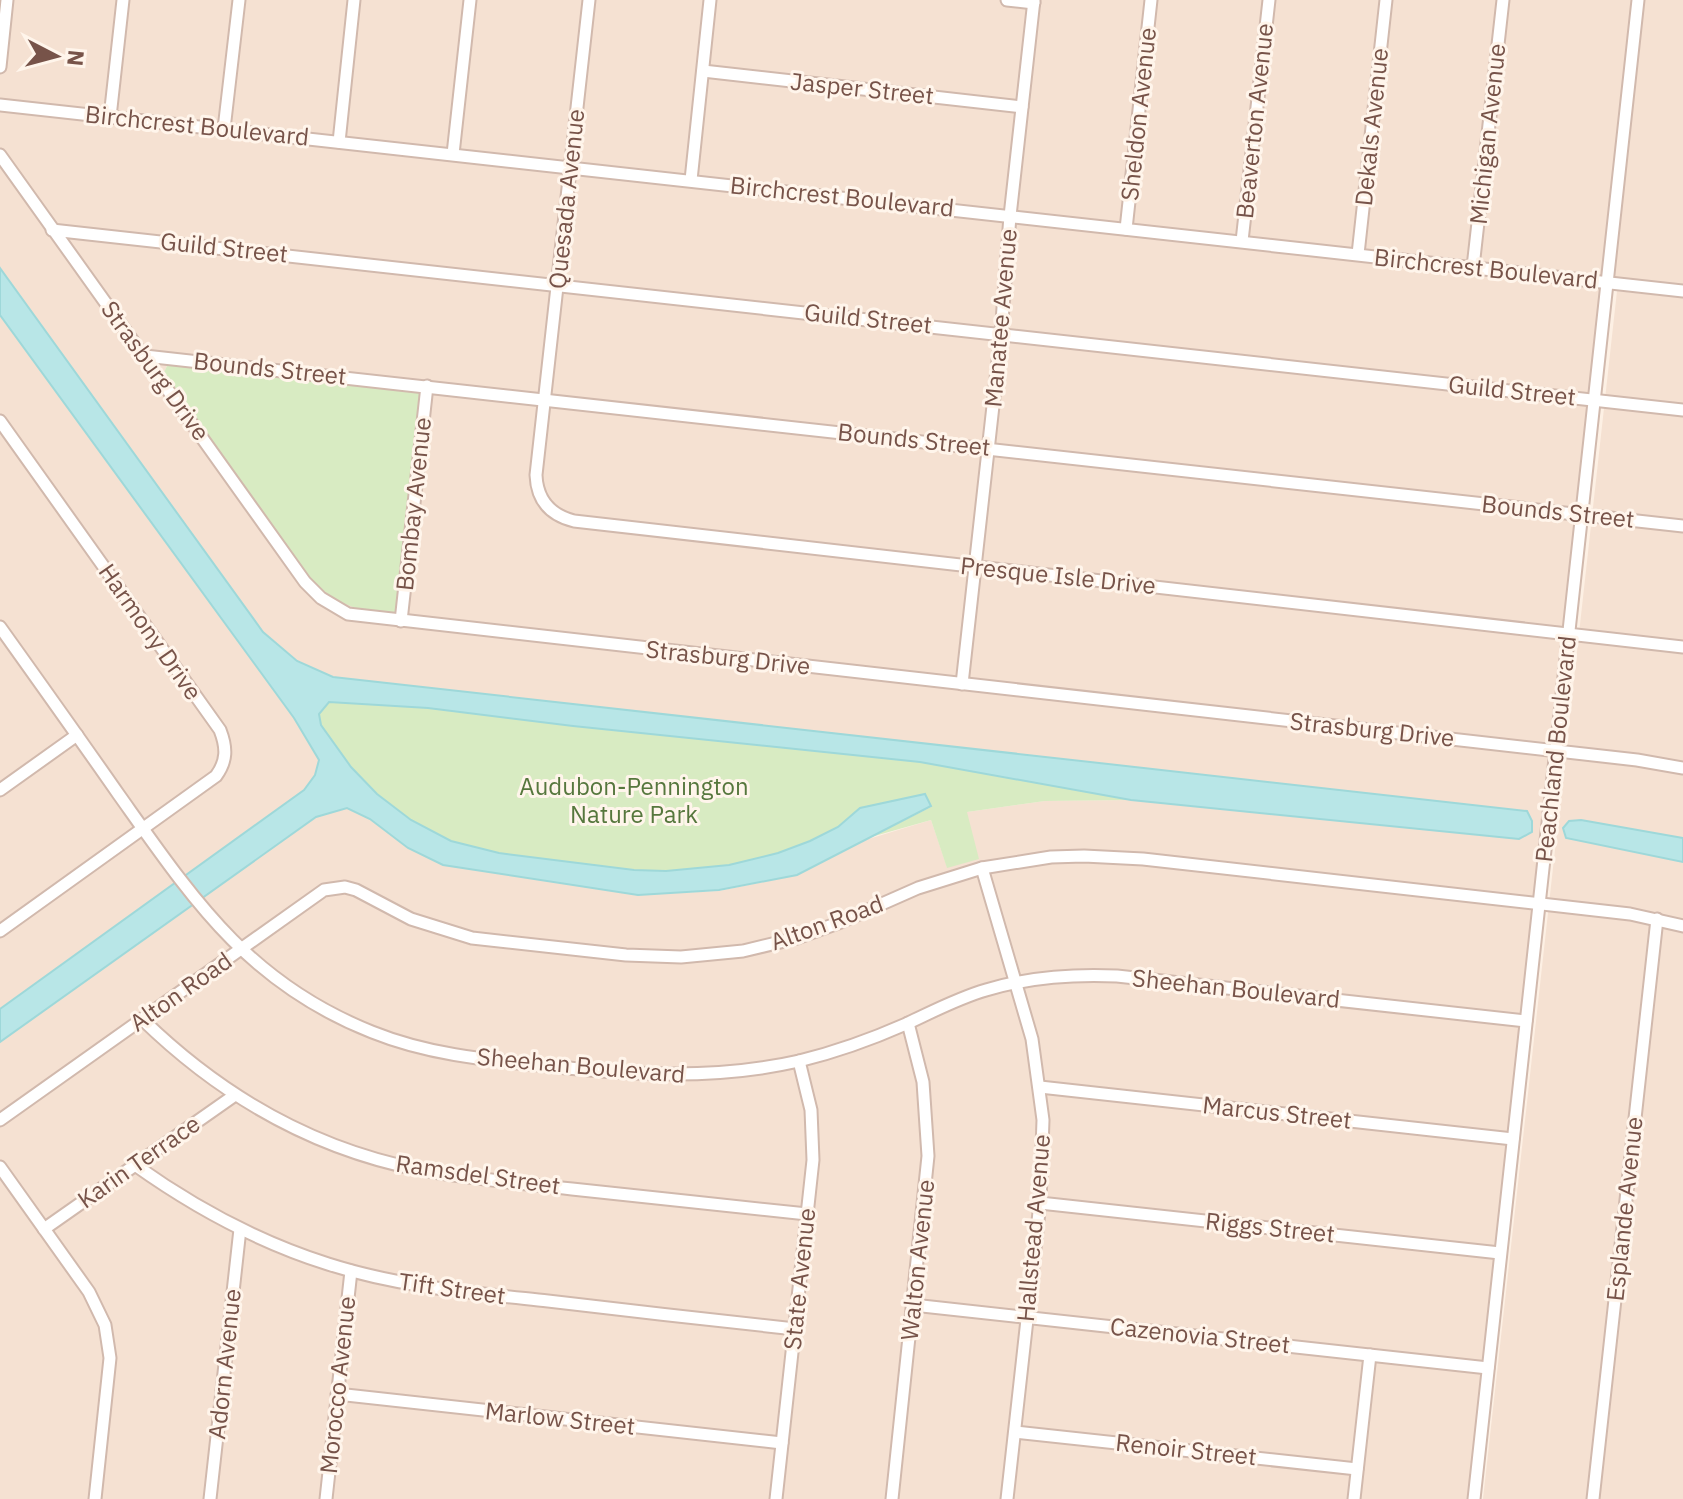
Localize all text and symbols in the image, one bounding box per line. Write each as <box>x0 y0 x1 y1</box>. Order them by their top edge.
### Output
north arrow <box>16 16 96 96</box>
street label: Beaverton Avenue <box>1228 22 1280 220</box>
street label: Sheldon Avenue <box>1113 26 1163 202</box>
street label: Michigan Avenue <box>1462 42 1512 226</box>
street label: Dekals Avenue <box>1347 46 1395 207</box>
text: N <box>61 49 92 68</box>
street label: Jasper Street <box>789 65 935 111</box>
street label: Birchcrest Boulevard <box>84 97 311 153</box>
street label: Quesada Avenue <box>541 107 591 290</box>
street label: Birchcrest Boulevard <box>729 168 956 224</box>
street label: Guild Street <box>159 224 290 270</box>
street label: Manatee Avenue <box>976 227 1024 409</box>
street label: Birchcrest Boulevard <box>1373 240 1600 296</box>
street label: Strasburg Drive <box>94 294 217 447</box>
street label: Guild Street <box>803 295 934 341</box>
street label: Bounds Street <box>192 344 348 392</box>
street label: Guild Street <box>1447 367 1578 413</box>
street label: Bombay Avenue <box>388 415 438 592</box>
street label: Bounds Street <box>836 415 992 463</box>
street label: Bounds Street <box>1480 487 1636 535</box>
street label: Presque Isle Drive <box>959 549 1158 601</box>
street label: Harmony Drive <box>92 557 210 706</box>
street label: Strasburg Drive <box>644 632 812 682</box>
street label: Peachland Boulevard <box>1527 634 1583 864</box>
street label: Strasburg Drive <box>1288 704 1456 754</box>
park label: Audubon-Pennington Nature Park <box>519 770 749 830</box>
street label: Alton Road <box>766 887 888 957</box>
street label: Alton Road <box>123 944 238 1038</box>
street label: Sheehan Boulevard <box>1131 961 1342 1015</box>
street label: Sheehan Boulevard <box>476 1040 687 1090</box>
street label: Marcus Street <box>1201 1088 1353 1136</box>
street label: Karin Terrace <box>71 1107 206 1215</box>
street label: Esplande Avenue <box>1598 1115 1650 1303</box>
street label: Hallstead Avenue <box>1009 1133 1057 1323</box>
street label: Ramsdel Street <box>394 1147 562 1201</box>
street label: Walton Avenue <box>893 1178 941 1342</box>
street label: Riggs Street <box>1204 1204 1336 1250</box>
street label: State Avenue <box>776 1206 822 1351</box>
street label: Tift Street <box>397 1265 508 1311</box>
street label: Adorn Avenue <box>200 1287 248 1441</box>
street label: Morocco Avenue <box>312 1295 362 1475</box>
street label: Cazenovia Street <box>1109 1310 1292 1360</box>
street label: Marlow Street <box>483 1394 637 1442</box>
street label: Renoir Street <box>1114 1426 1258 1472</box>

